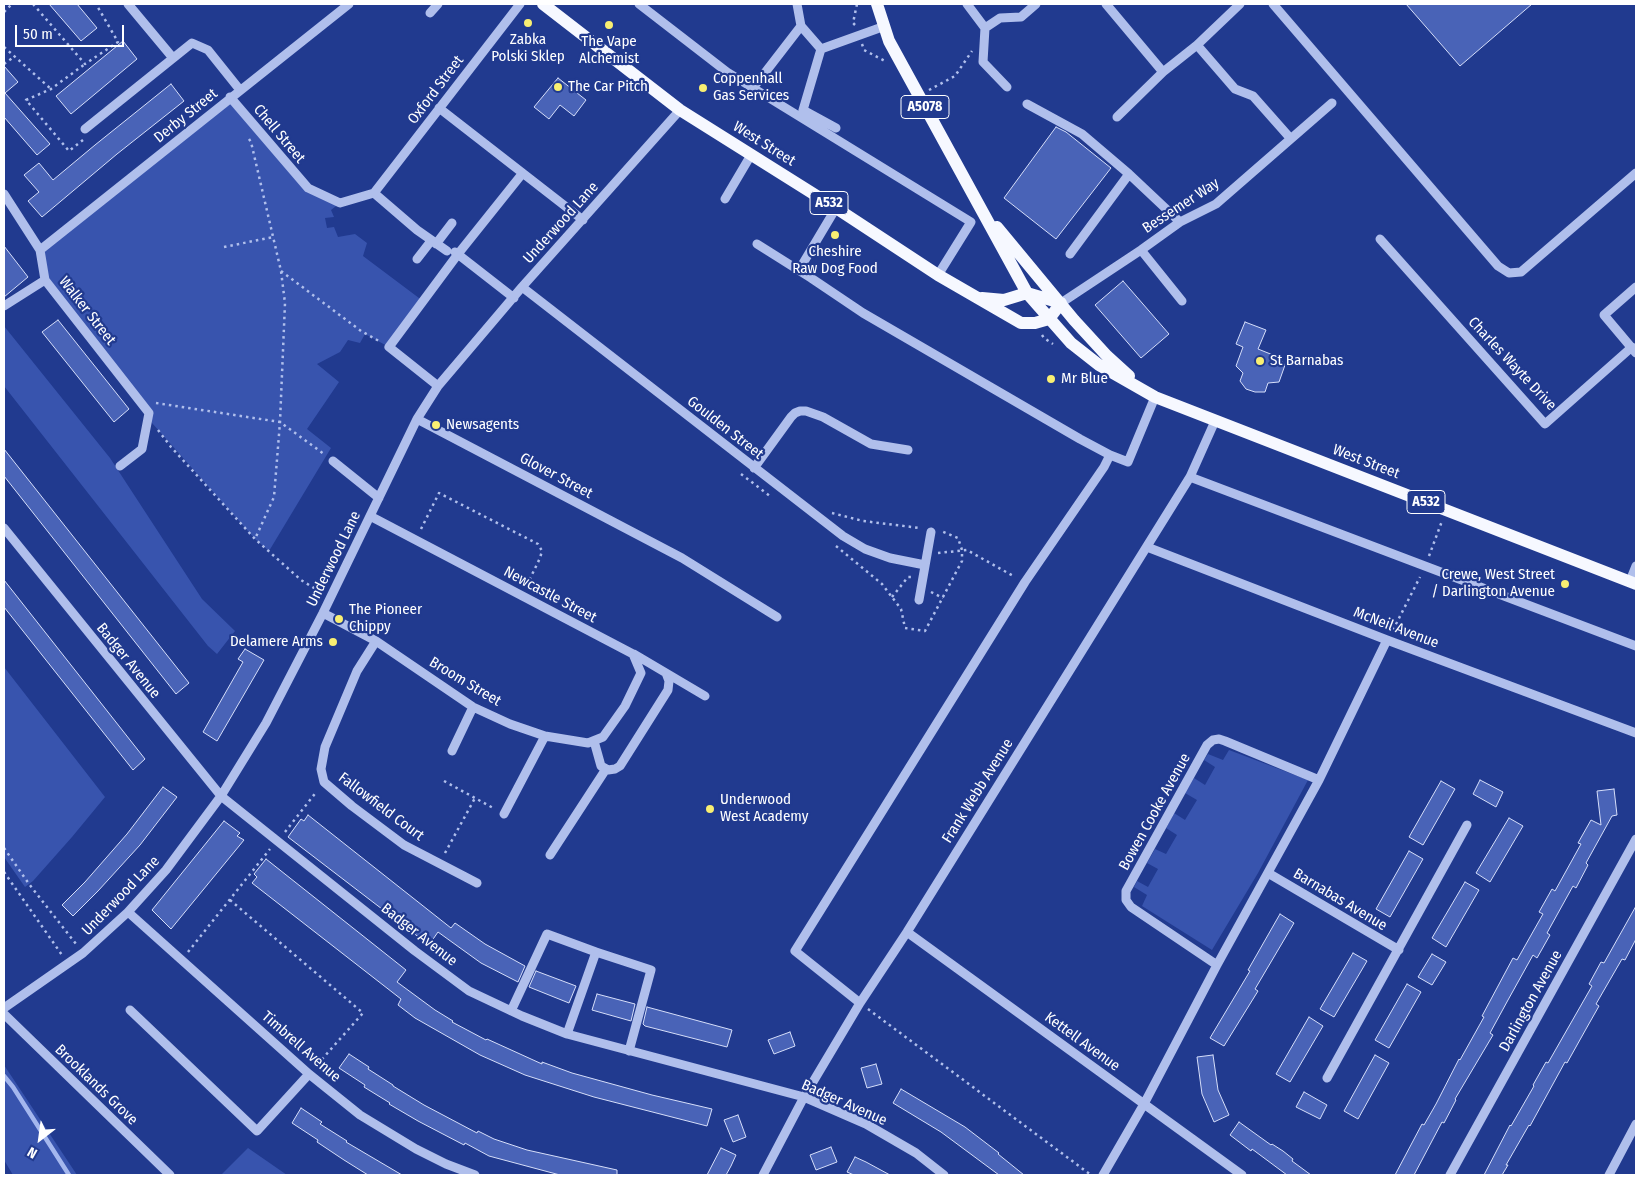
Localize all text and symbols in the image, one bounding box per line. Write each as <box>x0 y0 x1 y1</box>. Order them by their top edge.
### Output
scale bar <box>18 15 126 47</box>
marker: Zabka Polski Sklep <box>522 17 534 29</box>
marker: The Vape Alchemist <box>603 19 615 31</box>
text: 50 m <box>23 25 53 43</box>
place label: Zabka Polski Sklep <box>491 31 565 66</box>
place label: The Vape Alchemist <box>579 33 639 68</box>
street label: Oxford Street <box>404 52 468 128</box>
place label: Coppenhall Gas Services <box>713 70 789 105</box>
place label: The Car Pitch <box>568 78 648 96</box>
marker: The Car Pitch <box>552 81 564 93</box>
marker: Coppenhall Gas Services <box>697 82 709 94</box>
street label: Derby Street <box>151 85 221 147</box>
road number: A5078 <box>901 95 949 118</box>
street label: Chell Street <box>249 101 309 167</box>
street label: West Street <box>729 118 799 170</box>
street label: Bessemer Way <box>1139 174 1223 238</box>
street label: Underwood Lane <box>520 178 602 268</box>
road number: A532 <box>810 192 848 214</box>
marker: Cheshire Raw Dog Food <box>829 229 841 241</box>
place label: Cheshire Raw Dog Food <box>792 243 878 278</box>
street label: Walker Street <box>55 273 119 349</box>
street label: Charles Wayte Drive <box>1464 314 1560 414</box>
place label: St Barnabas <box>1270 352 1343 370</box>
marker: St Barnabas <box>1254 355 1266 367</box>
place label: Mr Blue <box>1061 370 1108 388</box>
marker: Mr Blue <box>1045 373 1057 385</box>
street label: Goulden Street <box>683 393 767 463</box>
place label: Newsagents <box>446 416 519 434</box>
marker: Newsagents <box>430 419 442 431</box>
street label: West Street <box>1330 441 1402 483</box>
street label: Glover Street <box>516 449 596 503</box>
road number: A532 <box>1407 491 1445 514</box>
street label: Underwood Lane <box>303 508 365 610</box>
street label: Newcastle Street <box>500 563 600 627</box>
place label: Crewe, West Street / Darlington Avenue <box>1432 566 1555 601</box>
marker: Crewe, West Street / Darlington Avenue <box>1559 578 1571 590</box>
place label: The Pioneer Chippy <box>349 601 422 636</box>
street label: McNeil Avenue <box>1351 603 1441 653</box>
marker: The Pioneer Chippy <box>333 613 345 625</box>
street label: Badger Avenue <box>92 620 164 702</box>
place label: Delamere Arms <box>230 633 323 651</box>
marker: Delamere Arms <box>327 636 339 648</box>
street label: Broom Street <box>426 653 504 711</box>
street label: Frank Webb Avenue <box>939 736 1017 846</box>
street label: Bowen Cooke Avenue <box>1115 750 1195 874</box>
street label: Fallowfield Court <box>335 769 427 845</box>
place label: Underwood West Academy <box>720 791 808 826</box>
marker: Underwood West Academy <box>704 803 716 815</box>
street label: Underwood Lane <box>78 852 164 940</box>
street label: Barnabas Avenue <box>1290 865 1390 935</box>
street label: Badger Avenue <box>377 900 461 970</box>
street label: Darlington Avenue <box>1496 947 1566 1055</box>
street label: Timbrell Avenue <box>258 1008 344 1086</box>
street label: Kettell Avenue <box>1041 1009 1123 1075</box>
street label: Brooklands Grove <box>51 1041 141 1129</box>
street label: Badger Avenue <box>798 1076 890 1130</box>
north arrow <box>15 1114 65 1164</box>
text: N <box>24 1143 40 1162</box>

